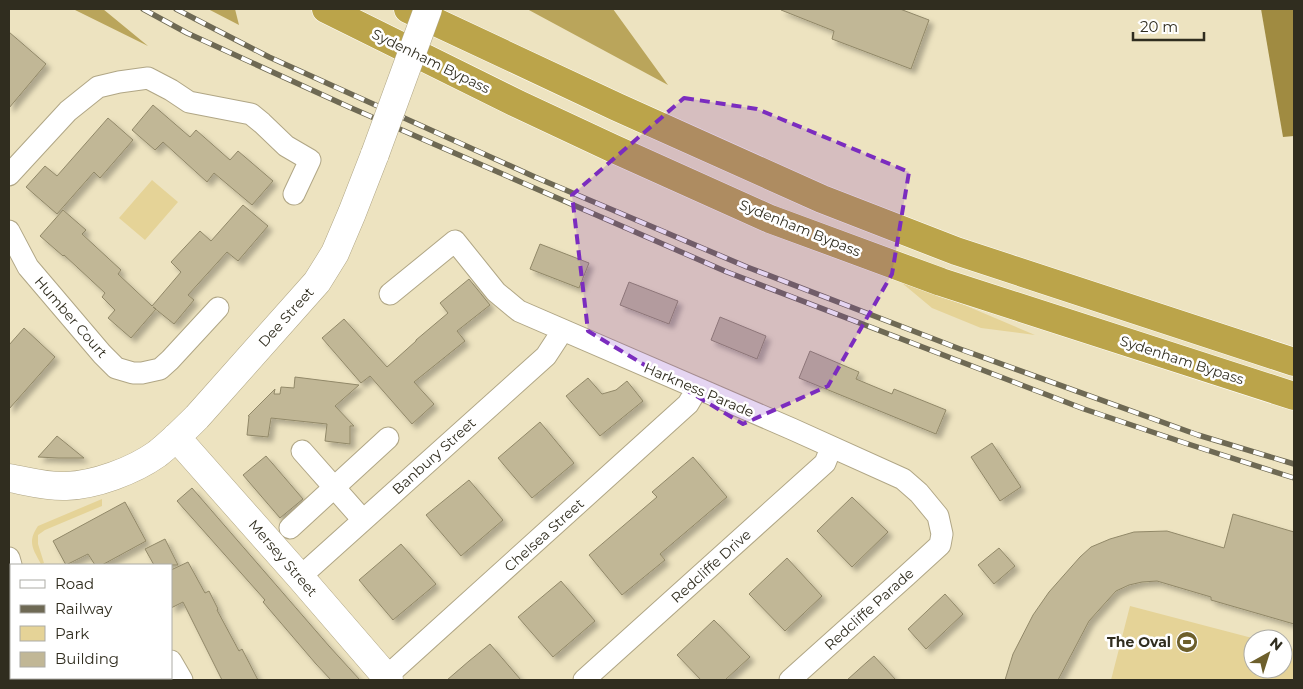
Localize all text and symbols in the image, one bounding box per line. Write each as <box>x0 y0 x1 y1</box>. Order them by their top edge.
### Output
scale bar <box>1133 10 1204 42</box>
text: 20 m <box>1140 17 1178 36</box>
street label: Sydenham Bypass <box>369 25 493 97</box>
street label: Sydenham Bypass <box>737 195 863 261</box>
street label: Humber Court <box>31 273 112 362</box>
street label: Dee Street <box>254 283 318 351</box>
street label: Sydenham Bypass <box>1118 331 1246 389</box>
street label: Harkness Parade <box>641 359 757 421</box>
street label: Banbury Street <box>388 414 480 498</box>
street label: Chelsea Street <box>500 494 588 575</box>
street label: Mersey Street <box>245 516 322 600</box>
street label: Redcliffe Drive <box>667 525 755 607</box>
legend <box>10 564 172 679</box>
street label: Redcliffe Parade <box>821 564 917 654</box>
text: Road <box>55 574 94 593</box>
text: Railway <box>55 599 113 618</box>
text: Park <box>55 624 89 643</box>
north arrow <box>1243 629 1293 679</box>
sports icon: The Oval <box>1175 630 1199 654</box>
place label: The Oval <box>1107 633 1171 651</box>
text: N <box>1266 633 1286 654</box>
text: Building <box>55 649 119 668</box>

